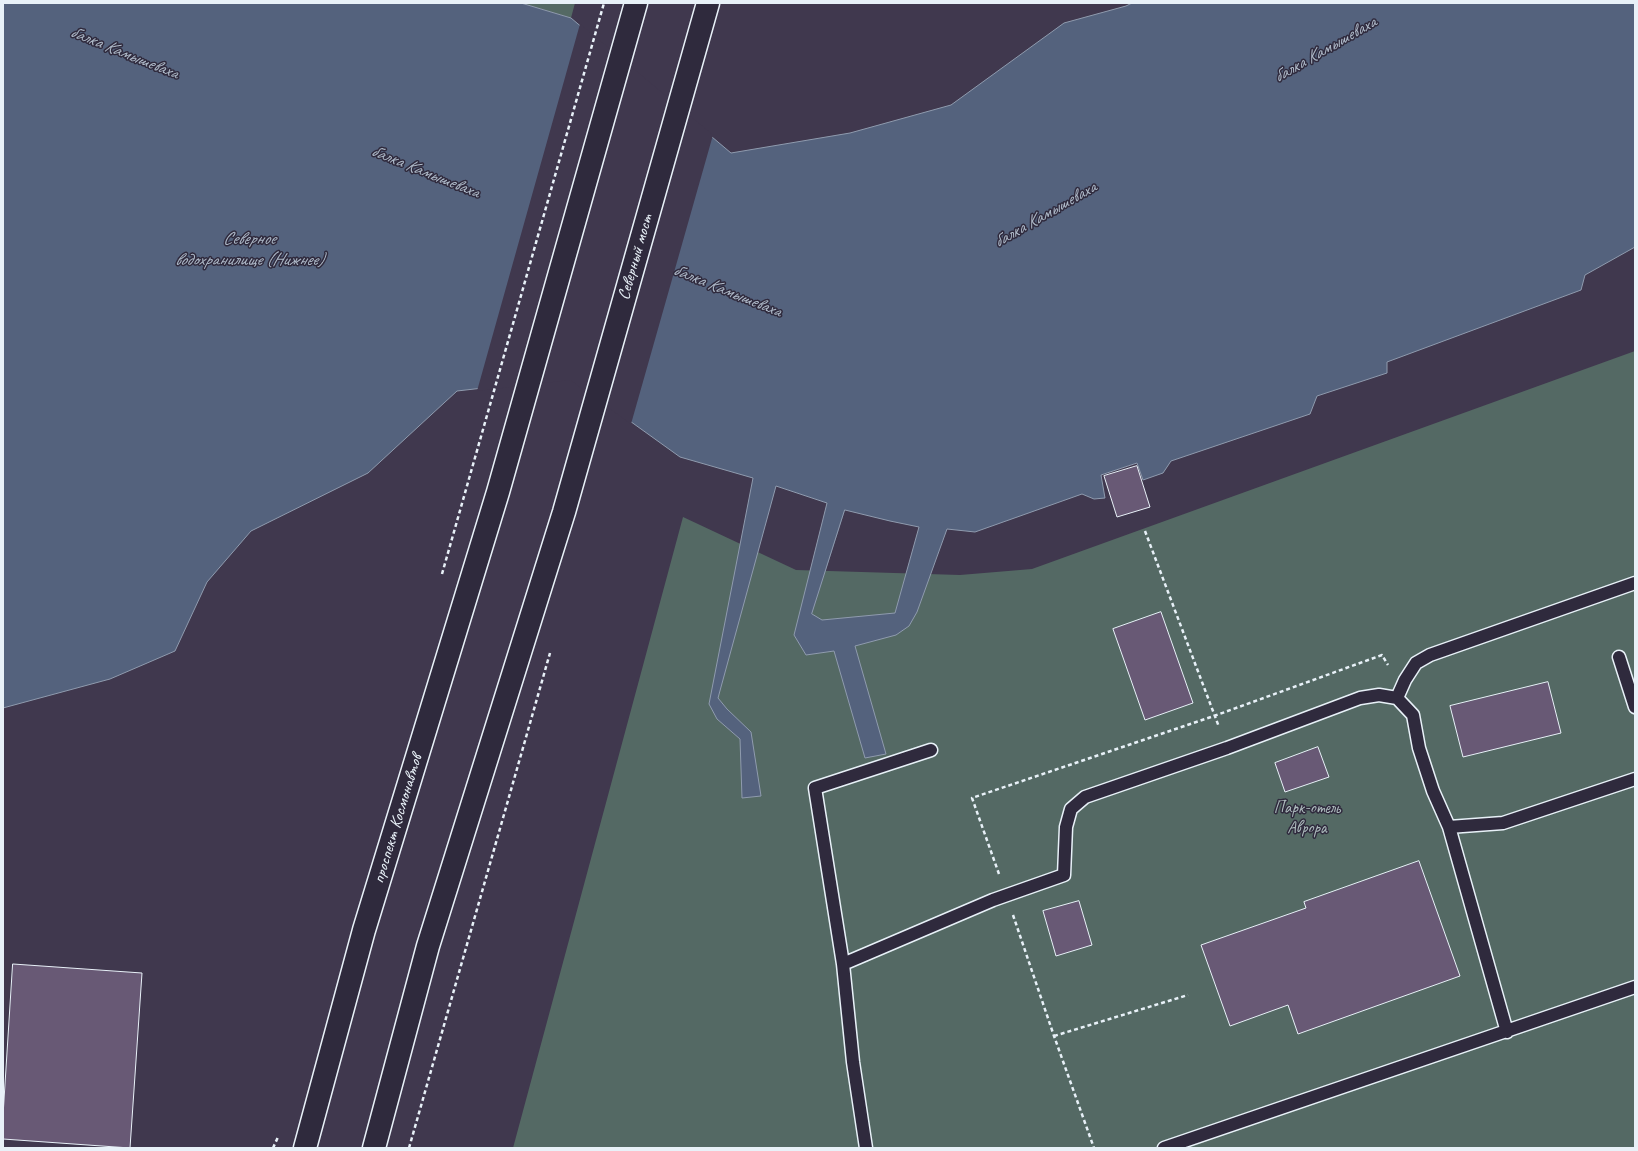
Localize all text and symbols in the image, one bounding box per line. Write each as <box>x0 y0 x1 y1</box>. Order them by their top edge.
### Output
water label: балка Камышеваха <box>1270 12 1380 88</box>
water label: балка Камышеваха <box>67 21 181 85</box>
water label: балка Камышеваха <box>368 140 482 204</box>
water label: балка Камышеваха <box>990 177 1100 253</box>
street label: Северный мост <box>614 212 658 302</box>
water label: Северное водохранилище (Нижнее) <box>175 228 323 270</box>
water label: балка Камышеваха <box>670 259 784 323</box>
street label: проспект Космонавтов <box>369 752 427 886</box>
park label: Парк-отель Аврора <box>1274 799 1340 839</box>

